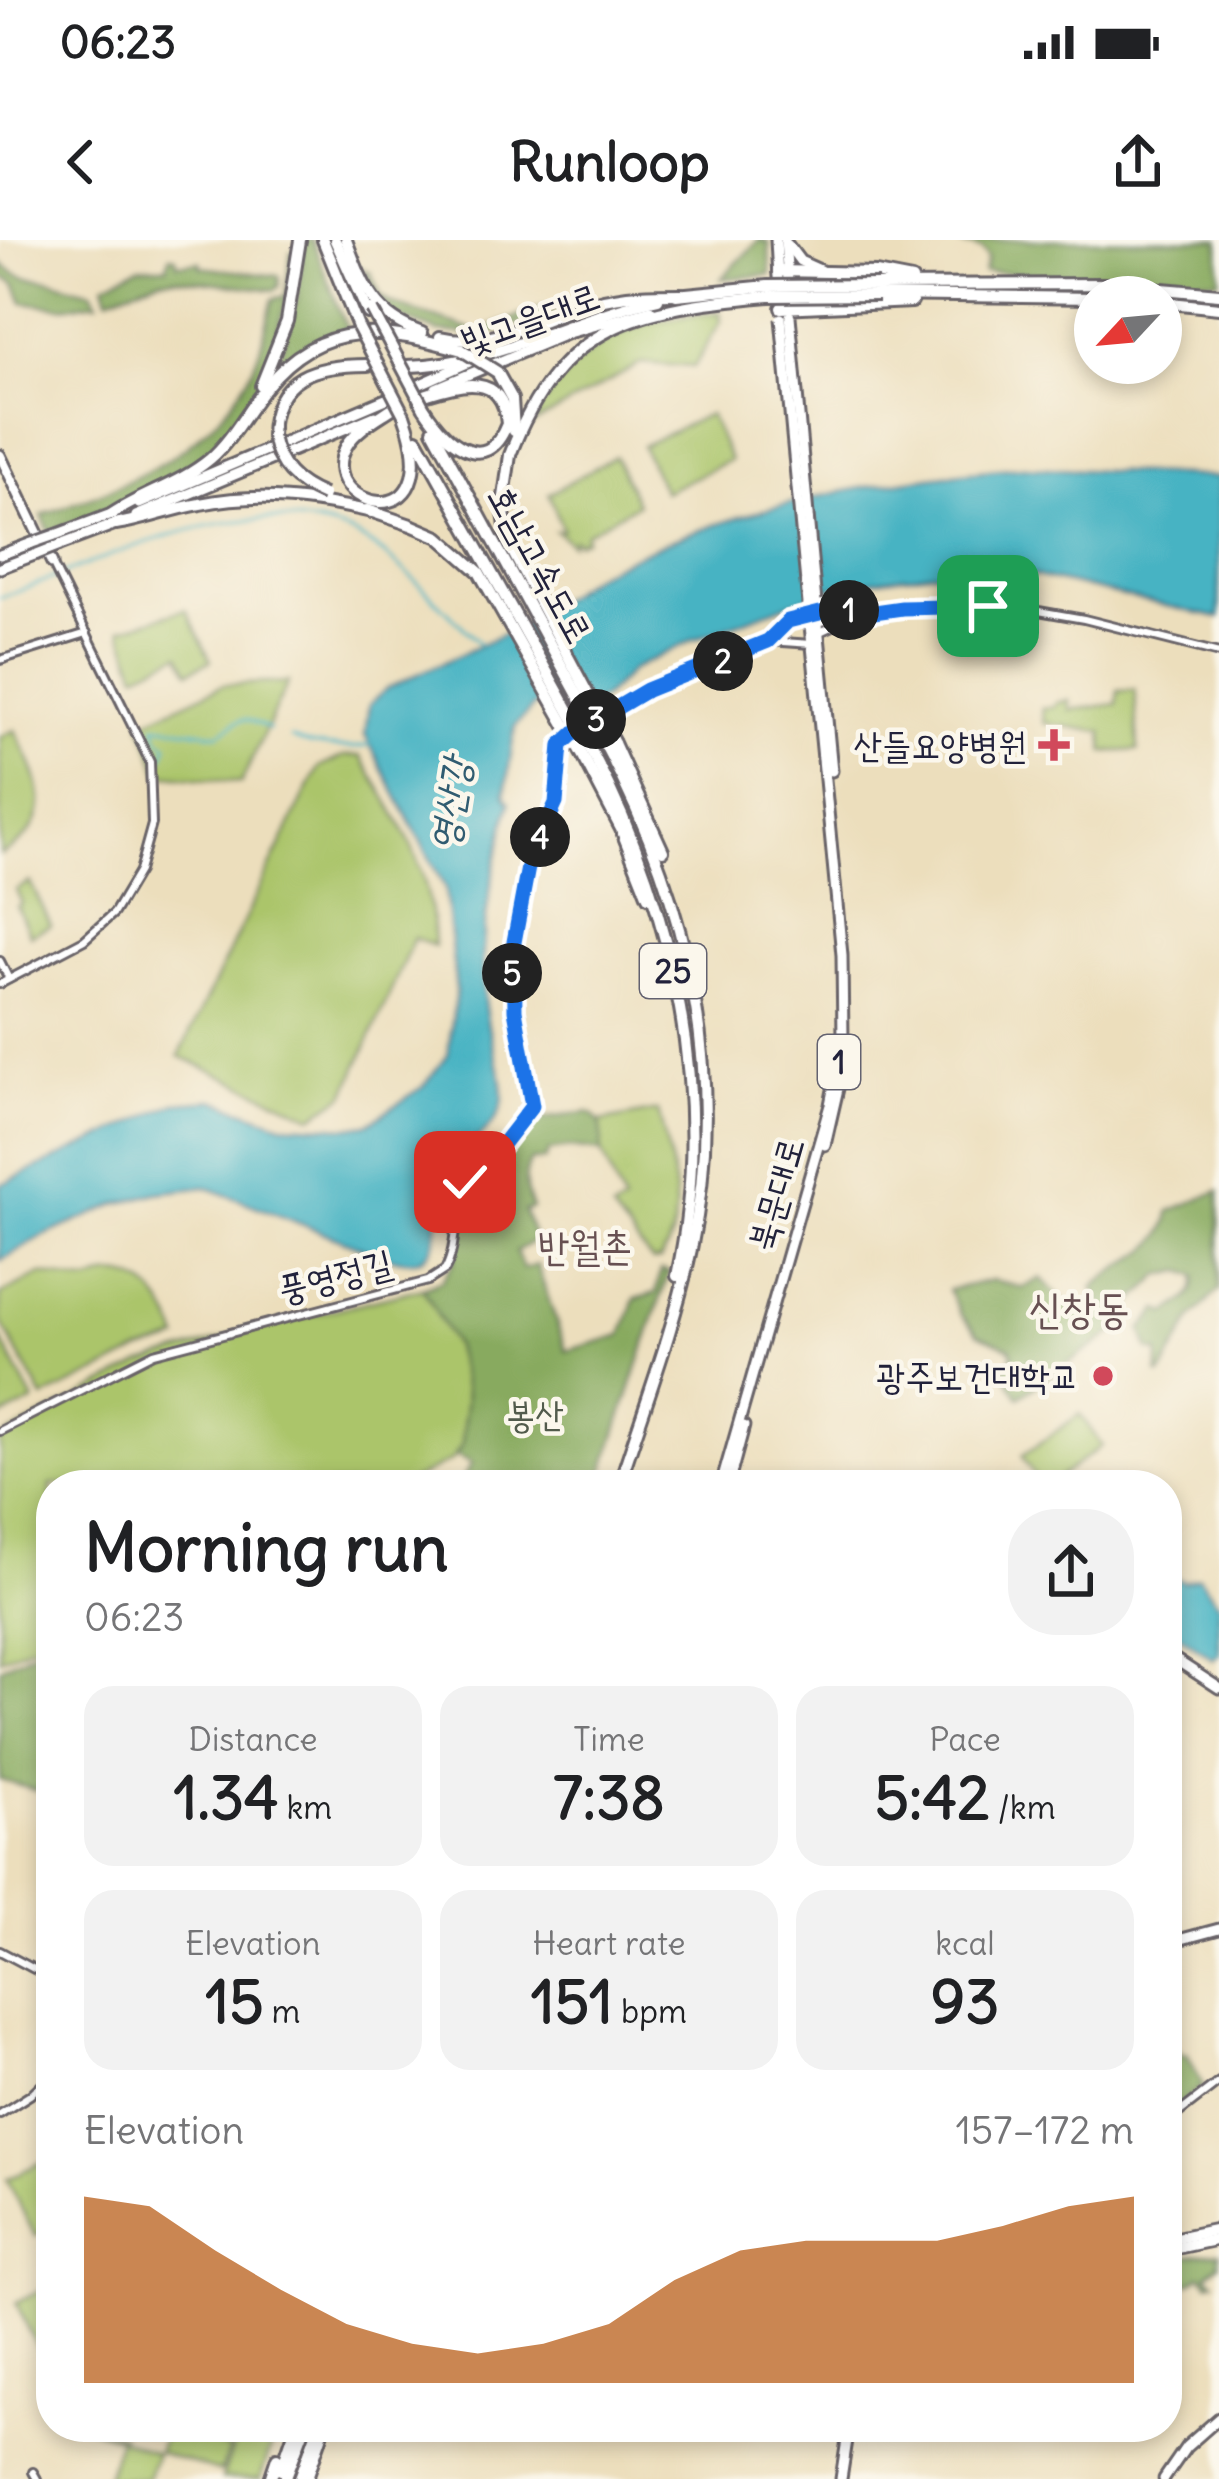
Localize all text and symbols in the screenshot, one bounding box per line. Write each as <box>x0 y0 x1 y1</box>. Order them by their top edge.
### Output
text: 06:23 <box>60 14 176 70</box>
text: Runloop <box>509 128 710 196</box>
icon: back <box>48 129 114 195</box>
icon: share <box>1105 129 1171 195</box>
street label: 빛고을대로 <box>454 273 606 365</box>
north arrow <box>1074 276 1182 384</box>
map controls <box>1074 276 1182 384</box>
street label: 호남고속도로 <box>478 477 602 651</box>
pin <box>937 555 1039 657</box>
icon: arrive <box>955 573 1021 639</box>
pin: 1 <box>819 580 879 640</box>
text: 1 <box>842 589 856 631</box>
pin: 2 <box>693 631 753 691</box>
text: 2 <box>714 640 732 682</box>
pin: 3 <box>566 689 626 749</box>
text: 3 <box>587 698 605 740</box>
place label: 산들요양병원 <box>853 723 1027 768</box>
marker: 산들요양병원 <box>1038 729 1070 761</box>
water label: 영산강 <box>418 749 482 854</box>
pin: 4 <box>510 807 570 867</box>
text: 4 <box>530 816 550 858</box>
pin: 5 <box>482 943 542 1003</box>
road number: 25 <box>640 944 706 998</box>
text: 5 <box>503 952 521 994</box>
road number: 1 <box>818 1035 860 1089</box>
pin <box>414 1131 516 1233</box>
street label: 북문대로 <box>738 1132 814 1256</box>
icon: check <box>432 1149 498 1215</box>
district label: 반월촌 <box>538 1222 632 1271</box>
street label: 풍영정길 <box>273 1240 397 1312</box>
district label: 신창동 <box>1028 1282 1130 1334</box>
place label: 광주보건대학교 <box>876 1354 1079 1399</box>
marker: 광주보건대학교 <box>1090 1363 1116 1389</box>
park label: 봉산 <box>506 1392 564 1437</box>
text: Morning run <box>84 1506 448 1589</box>
button: share <box>1008 1509 1134 1635</box>
text: 06:23 <box>84 1593 185 1642</box>
text: Distance <box>189 1718 317 1760</box>
text: Time <box>573 1718 645 1760</box>
text: Pace <box>929 1718 1001 1760</box>
text: 1.34 <box>174 1760 279 1835</box>
text: 7:38 <box>553 1760 665 1835</box>
text: 5:42 <box>874 1760 990 1835</box>
text: km <box>279 1786 332 1828</box>
text: /km <box>990 1786 1056 1828</box>
text: Elevation <box>185 1922 321 1964</box>
text: Heart rate <box>532 1922 686 1964</box>
text: kcal <box>935 1922 995 1964</box>
text: 15 <box>205 1964 264 2039</box>
text: 151 <box>531 1964 613 2039</box>
text: 93 <box>931 1964 999 2039</box>
text: m <box>264 1990 301 2032</box>
text: bpm <box>613 1990 687 2032</box>
text: Elevation <box>84 2106 244 2155</box>
text: 157–172 m <box>955 2106 1134 2155</box>

